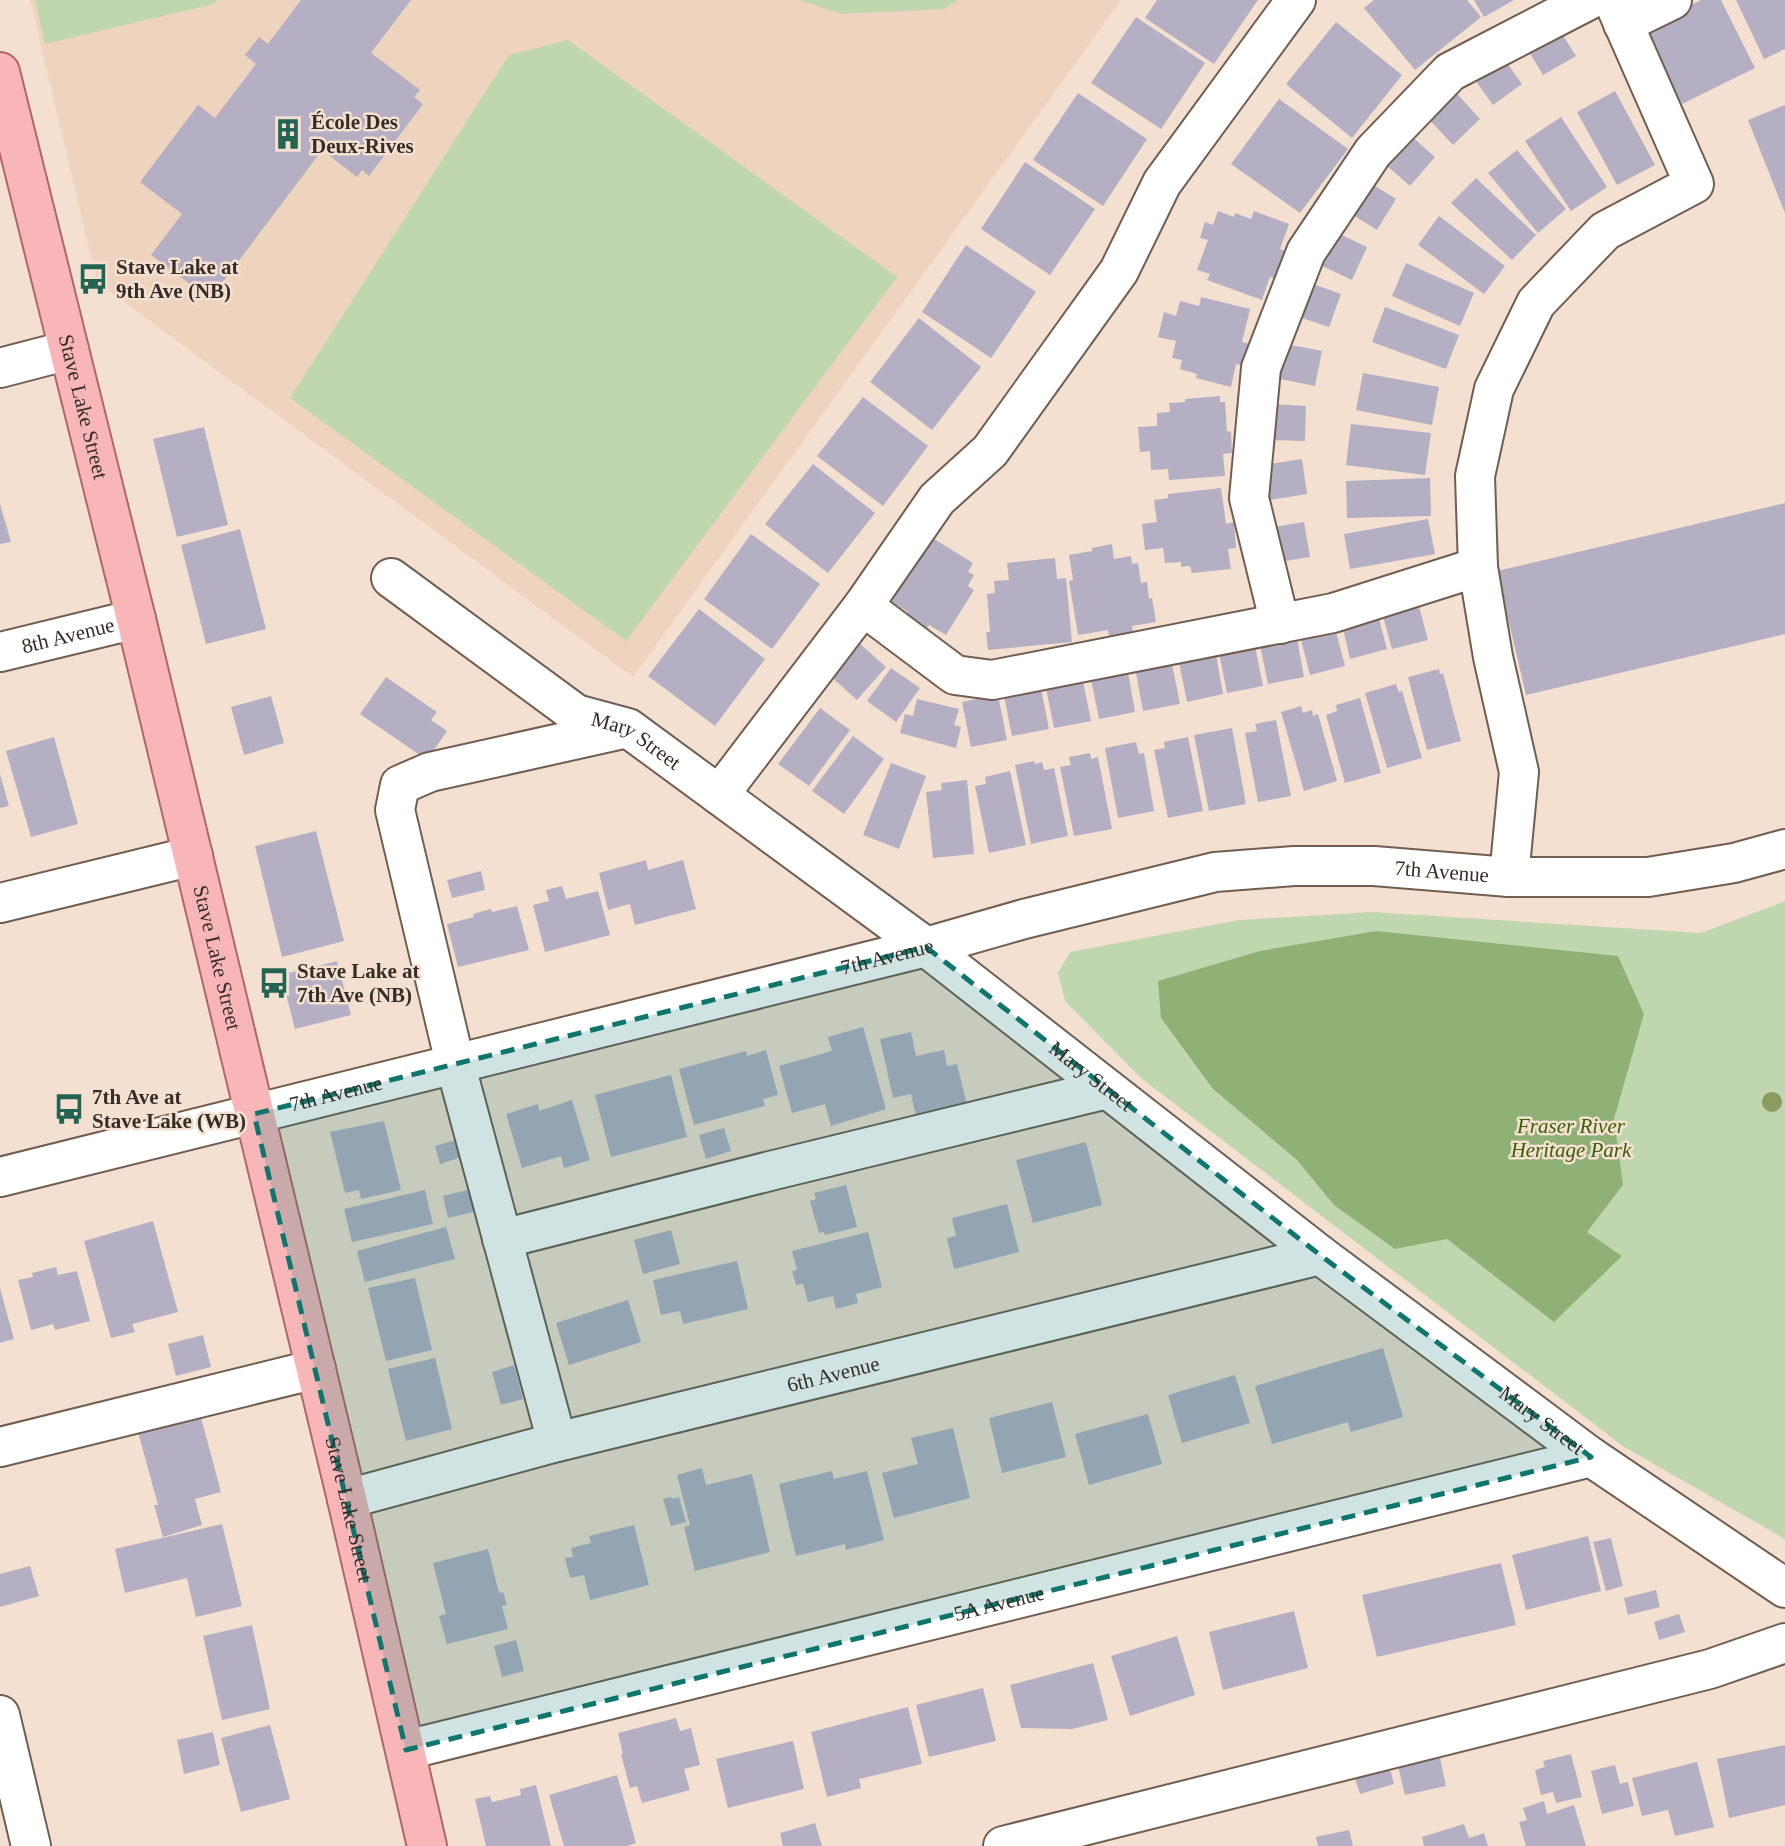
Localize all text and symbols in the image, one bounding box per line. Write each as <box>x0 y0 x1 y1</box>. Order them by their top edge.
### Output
place label: École Des Deux-Rives <box>311 110 414 158</box>
building icon: École Des Deux-Rives <box>271 117 305 151</box>
place label: Stave Lake at 9th Ave (NB) <box>116 255 239 303</box>
bus stop icon: Stave Lake at 9th Ave (NB) <box>76 262 110 296</box>
street label: Stave Lake Street <box>54 332 113 482</box>
street label: 8th Avenue <box>19 613 117 658</box>
street label: Mary Street <box>589 707 686 775</box>
street label: 7th Avenue <box>1394 856 1490 887</box>
street label: Stave Lake Street <box>188 883 246 1033</box>
street label: 7th Avenue <box>838 933 936 980</box>
place label: Stave Lake at 7th Ave (NB) <box>297 959 420 1007</box>
bus stop icon: Stave Lake at 7th Ave (NB) <box>257 966 291 1000</box>
street label: Mary Street <box>1045 1036 1138 1116</box>
street label: 7th Avenue <box>287 1071 385 1117</box>
place label: 7th Ave at Stave Lake (WB) <box>92 1085 246 1133</box>
bus stop icon: 7th Ave at Stave Lake (WB) <box>52 1092 86 1126</box>
park label: Fraser River Heritage Park <box>1510 1114 1632 1162</box>
street label: 6th Avenue <box>784 1351 882 1397</box>
street label: Mary Street <box>1495 1381 1589 1460</box>
street label: Stave Lake Street <box>320 1434 378 1584</box>
street label: 5A Avenue <box>951 1581 1047 1626</box>

